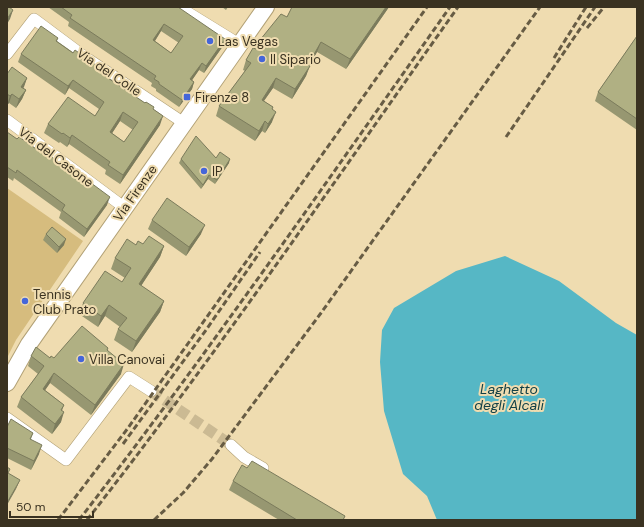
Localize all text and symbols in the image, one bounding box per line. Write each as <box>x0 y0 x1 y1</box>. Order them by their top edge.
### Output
place label: Las Vegas <box>218 33 278 50</box>
marker: Las Vegas <box>205 36 215 46</box>
street label: Via del Colle <box>73 44 145 100</box>
place label: Il Sipario <box>270 51 321 68</box>
marker: Il Sipario <box>257 54 267 64</box>
place label: Firenze 8 <box>195 89 249 106</box>
marker: Firenze 8 <box>182 92 192 102</box>
street label: Via del Casone <box>15 123 97 191</box>
street label: Via Firenze <box>109 161 161 225</box>
place label: IP <box>212 163 223 180</box>
marker: IP <box>199 166 209 176</box>
place label: Tennis Club Prato <box>33 286 96 318</box>
marker: Tennis Club Prato <box>20 296 30 306</box>
place label: Villa Canovai <box>89 351 165 368</box>
marker: Villa Canovai <box>76 354 86 364</box>
water label: Laghetto degli Alcali <box>474 380 544 414</box>
scale bar <box>10 493 93 519</box>
text: 50 m <box>16 499 45 515</box>

